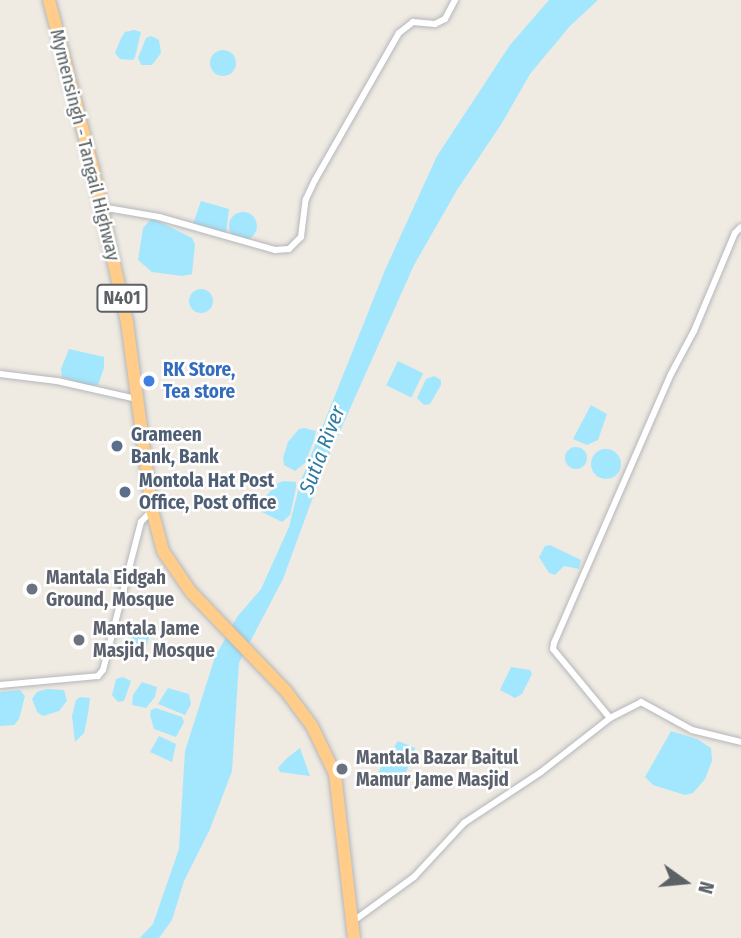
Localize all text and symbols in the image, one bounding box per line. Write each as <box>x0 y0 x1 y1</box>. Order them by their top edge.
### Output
street label: Mymensingh - Tangail Highway <box>45 27 125 263</box>
road number: N401 <box>96 284 148 312</box>
place label: RK Store, Tea store <box>163 359 235 403</box>
marker: RK Store, Tea store <box>141 373 157 389</box>
water label: Sutia River <box>294 402 350 498</box>
place label: Grameen Bank, Bank <box>131 424 219 468</box>
marker: Grameen Bank, Bank <box>109 438 125 454</box>
place label: Montola Hat Post Office, Post office <box>139 470 276 514</box>
marker: Montola Hat Post Office, Post office <box>117 484 133 500</box>
place label: Mantala Eidgah Ground, Mosque <box>46 567 174 611</box>
marker: Mantala Eidgah Ground, Mosque <box>24 581 40 597</box>
place label: Mantala Jame Masjid, Mosque <box>93 618 215 662</box>
marker: Mantala Jame Masjid, Mosque <box>71 632 87 648</box>
place label: Mantala Bazar Baitul Mamur Jame Masjid <box>356 747 518 791</box>
marker: Mantala Bazar Baitul Mamur Jame Masjid <box>334 761 350 777</box>
north arrow <box>650 847 720 917</box>
text: N <box>693 879 718 896</box>

